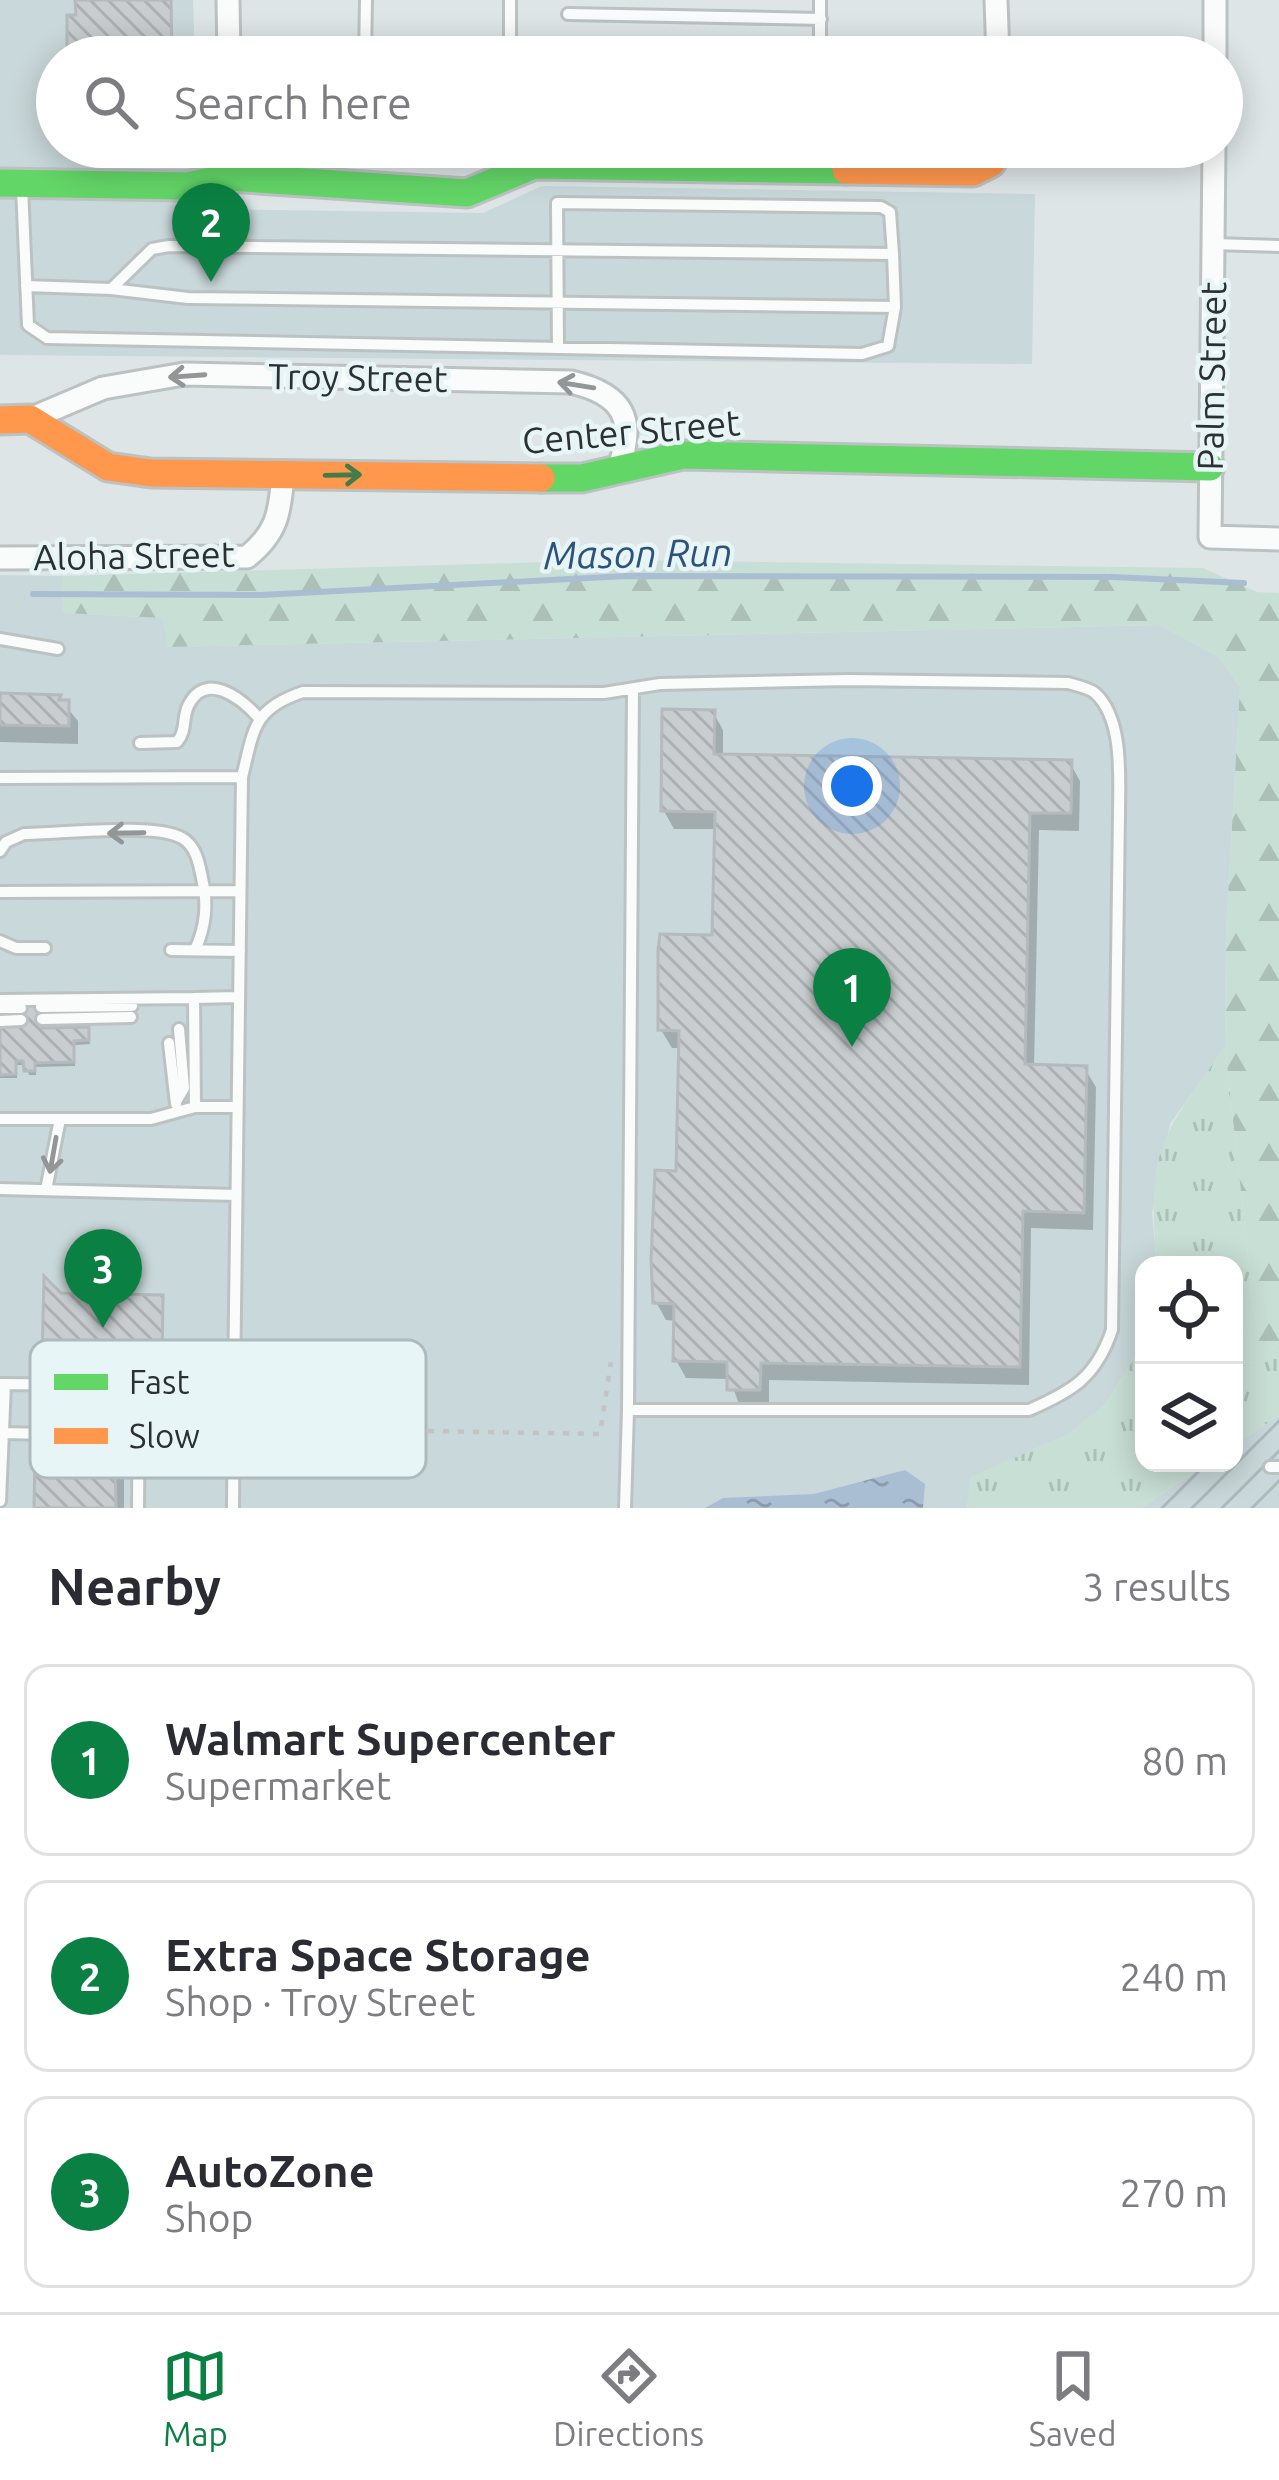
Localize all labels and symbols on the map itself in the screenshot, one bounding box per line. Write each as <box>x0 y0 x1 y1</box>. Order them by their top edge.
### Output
pin: 2 <box>172 183 250 282</box>
street label: Palm Street <box>1189 281 1233 471</box>
street label: Troy Street <box>268 355 448 399</box>
one-way arrow <box>168 365 207 388</box>
one-way arrow <box>557 373 596 396</box>
street label: Center Street <box>520 401 742 461</box>
one-way arrow <box>323 463 362 486</box>
water label: Mason Run <box>543 530 733 576</box>
street label: Aloha Street <box>33 533 235 577</box>
your location <box>822 756 882 816</box>
one-way arrow <box>107 822 146 844</box>
pin: 1 <box>813 948 891 1047</box>
one-way arrow <box>41 1134 63 1173</box>
pin: 3 <box>64 1229 142 1328</box>
legend <box>30 1340 426 1478</box>
text: Fast <box>129 1363 189 1400</box>
text: Slow <box>129 1417 200 1454</box>

